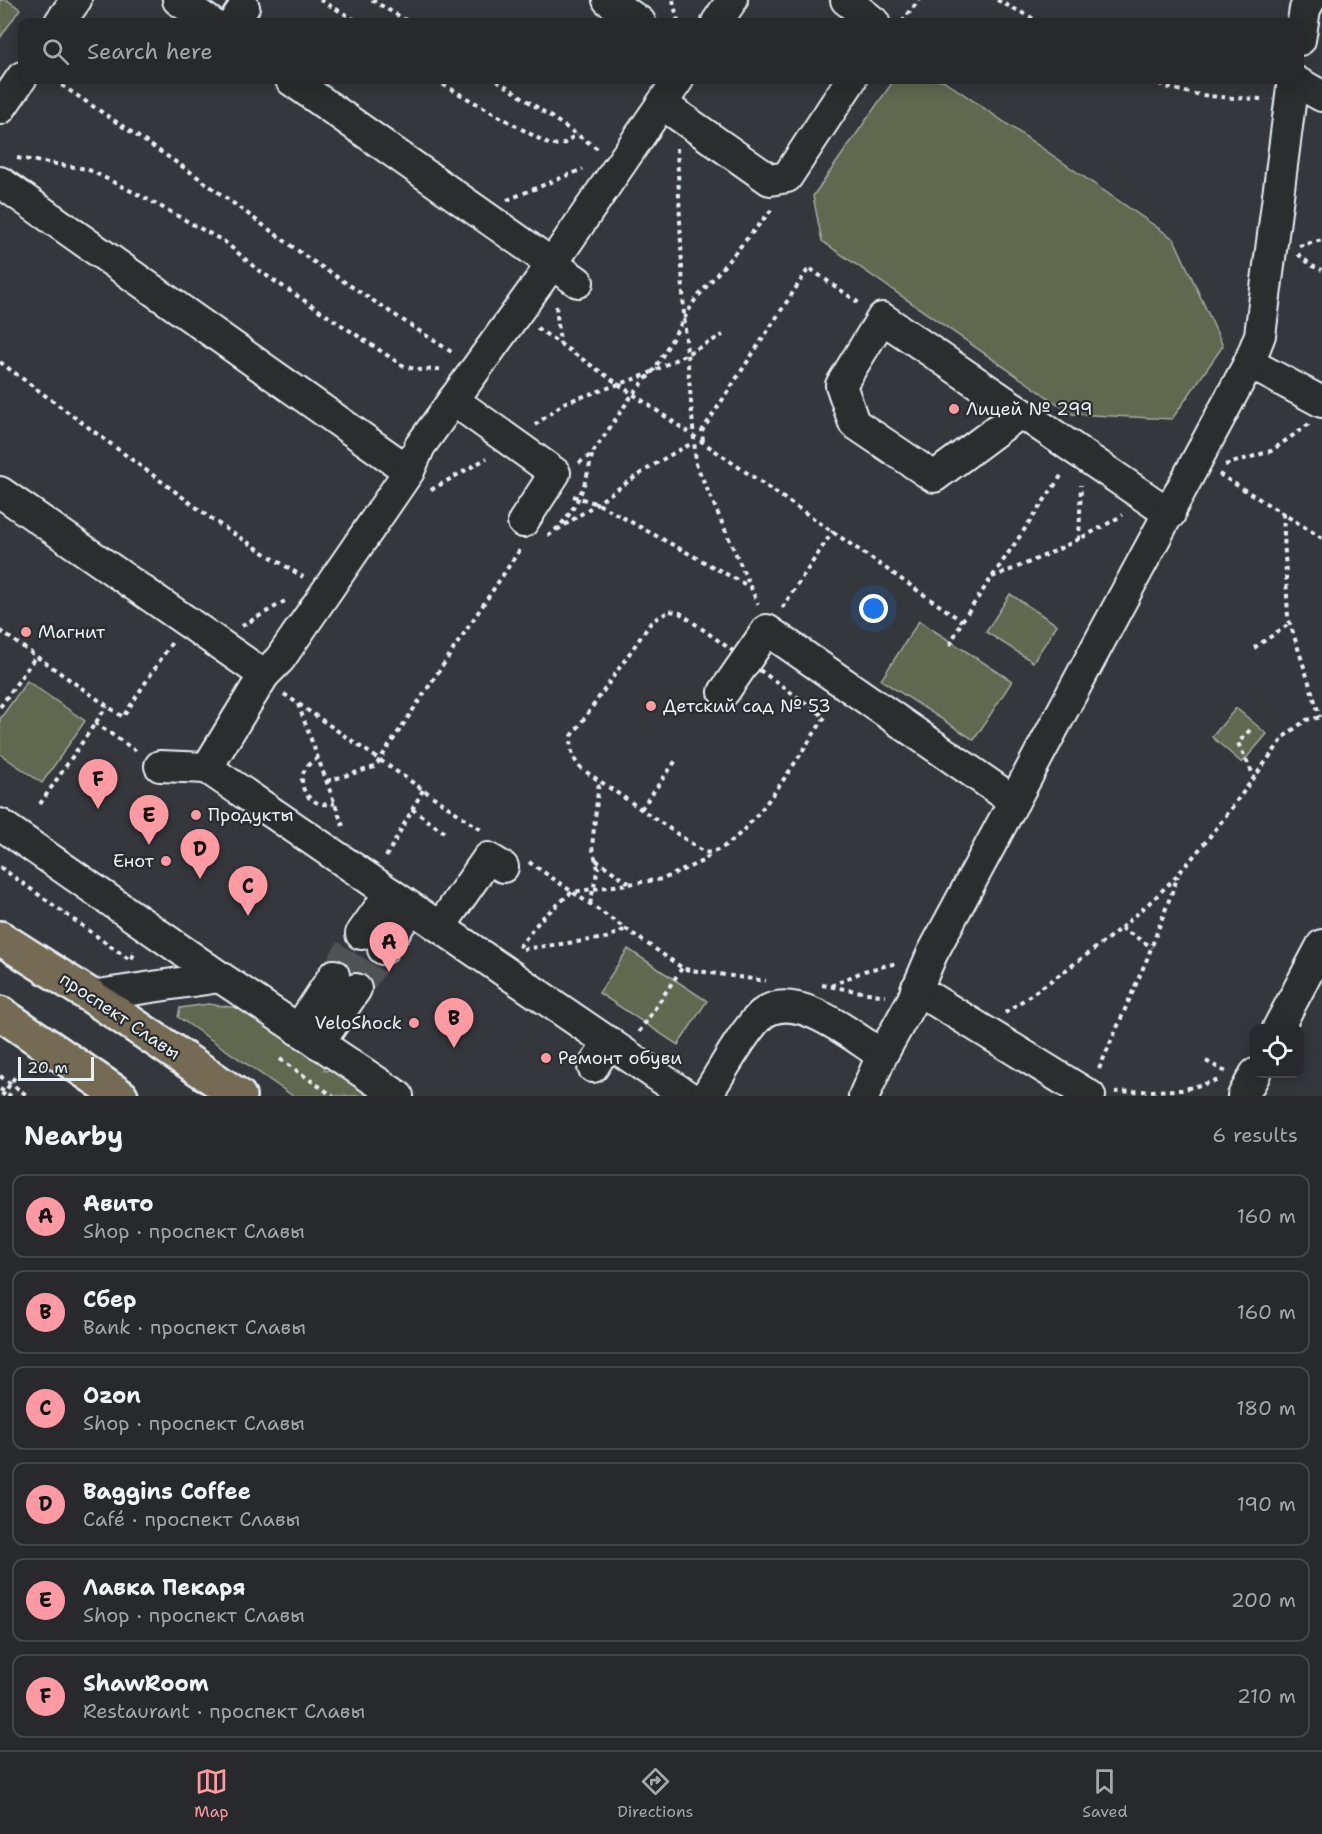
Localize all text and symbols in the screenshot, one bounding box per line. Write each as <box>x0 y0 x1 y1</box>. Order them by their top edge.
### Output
search box <box>18 18 1304 84</box>
icon: search <box>39 35 72 68</box>
text: Search here <box>87 37 213 66</box>
place label: Лицей № 299 <box>966 397 1093 421</box>
marker: Лицей № 299 <box>947 402 961 416</box>
your location <box>859 594 888 623</box>
place label: Магнит <box>38 620 106 644</box>
marker: Магнит <box>19 625 33 639</box>
place label: Детский сад № 53 <box>663 694 831 718</box>
marker: Детский сад № 53 <box>644 699 658 713</box>
pin: F <box>78 760 118 809</box>
pin: E <box>130 796 168 845</box>
place label: Продукты <box>208 803 294 827</box>
marker: Продукты <box>189 808 203 822</box>
pin: D <box>180 830 220 879</box>
place label: Енот <box>113 849 155 873</box>
marker: Енот <box>159 854 173 868</box>
pin: C <box>228 866 268 916</box>
pin: A <box>370 922 408 972</box>
street label: проспект Славы <box>55 967 185 1065</box>
pin: B <box>434 998 474 1048</box>
place label: VeloShock <box>315 1011 402 1035</box>
marker: VeloShock <box>407 1016 421 1030</box>
map controls <box>1250 1024 1304 1078</box>
button: locate <box>1250 1024 1304 1078</box>
place label: Ремонт обуви <box>558 1046 682 1070</box>
marker: Ремонт обуви <box>539 1051 553 1065</box>
scale bar <box>18 1054 94 1082</box>
text: 20 m <box>27 1057 68 1078</box>
text: Nearby <box>24 1118 123 1153</box>
text: 6 results <box>1212 1122 1298 1148</box>
text: Авито <box>83 1189 154 1218</box>
text: A <box>38 1203 53 1229</box>
text: 160 m <box>1237 1203 1296 1229</box>
text: Shop · проспект Славы <box>83 1218 305 1244</box>
text: Сбер <box>83 1285 136 1314</box>
text: B <box>39 1299 52 1325</box>
text: 160 m <box>1237 1299 1296 1325</box>
text: Bank · проспект Славы <box>83 1314 306 1340</box>
text: Ozon <box>83 1381 141 1410</box>
text: C <box>39 1395 52 1421</box>
text: 180 m <box>1236 1395 1296 1421</box>
text: Shop · проспект Славы <box>83 1410 305 1436</box>
text: Baggins Coffee <box>83 1477 251 1506</box>
text: D <box>38 1491 53 1517</box>
text: 190 m <box>1237 1491 1296 1517</box>
text: Café · проспект Славы <box>83 1506 300 1532</box>
text: Лавка Пекаря <box>83 1573 246 1602</box>
text: E <box>39 1587 52 1613</box>
text: 200 m <box>1231 1587 1296 1613</box>
text: Shop · проспект Славы <box>83 1602 305 1628</box>
text: ShawRoom <box>83 1669 209 1698</box>
text: F <box>40 1683 51 1709</box>
text: 210 m <box>1237 1683 1296 1709</box>
text: Restaurant · проспект Славы <box>83 1698 365 1724</box>
tab: Map <box>194 1765 229 1822</box>
tab: Directions <box>617 1765 694 1822</box>
tab: Saved <box>1082 1765 1128 1822</box>

